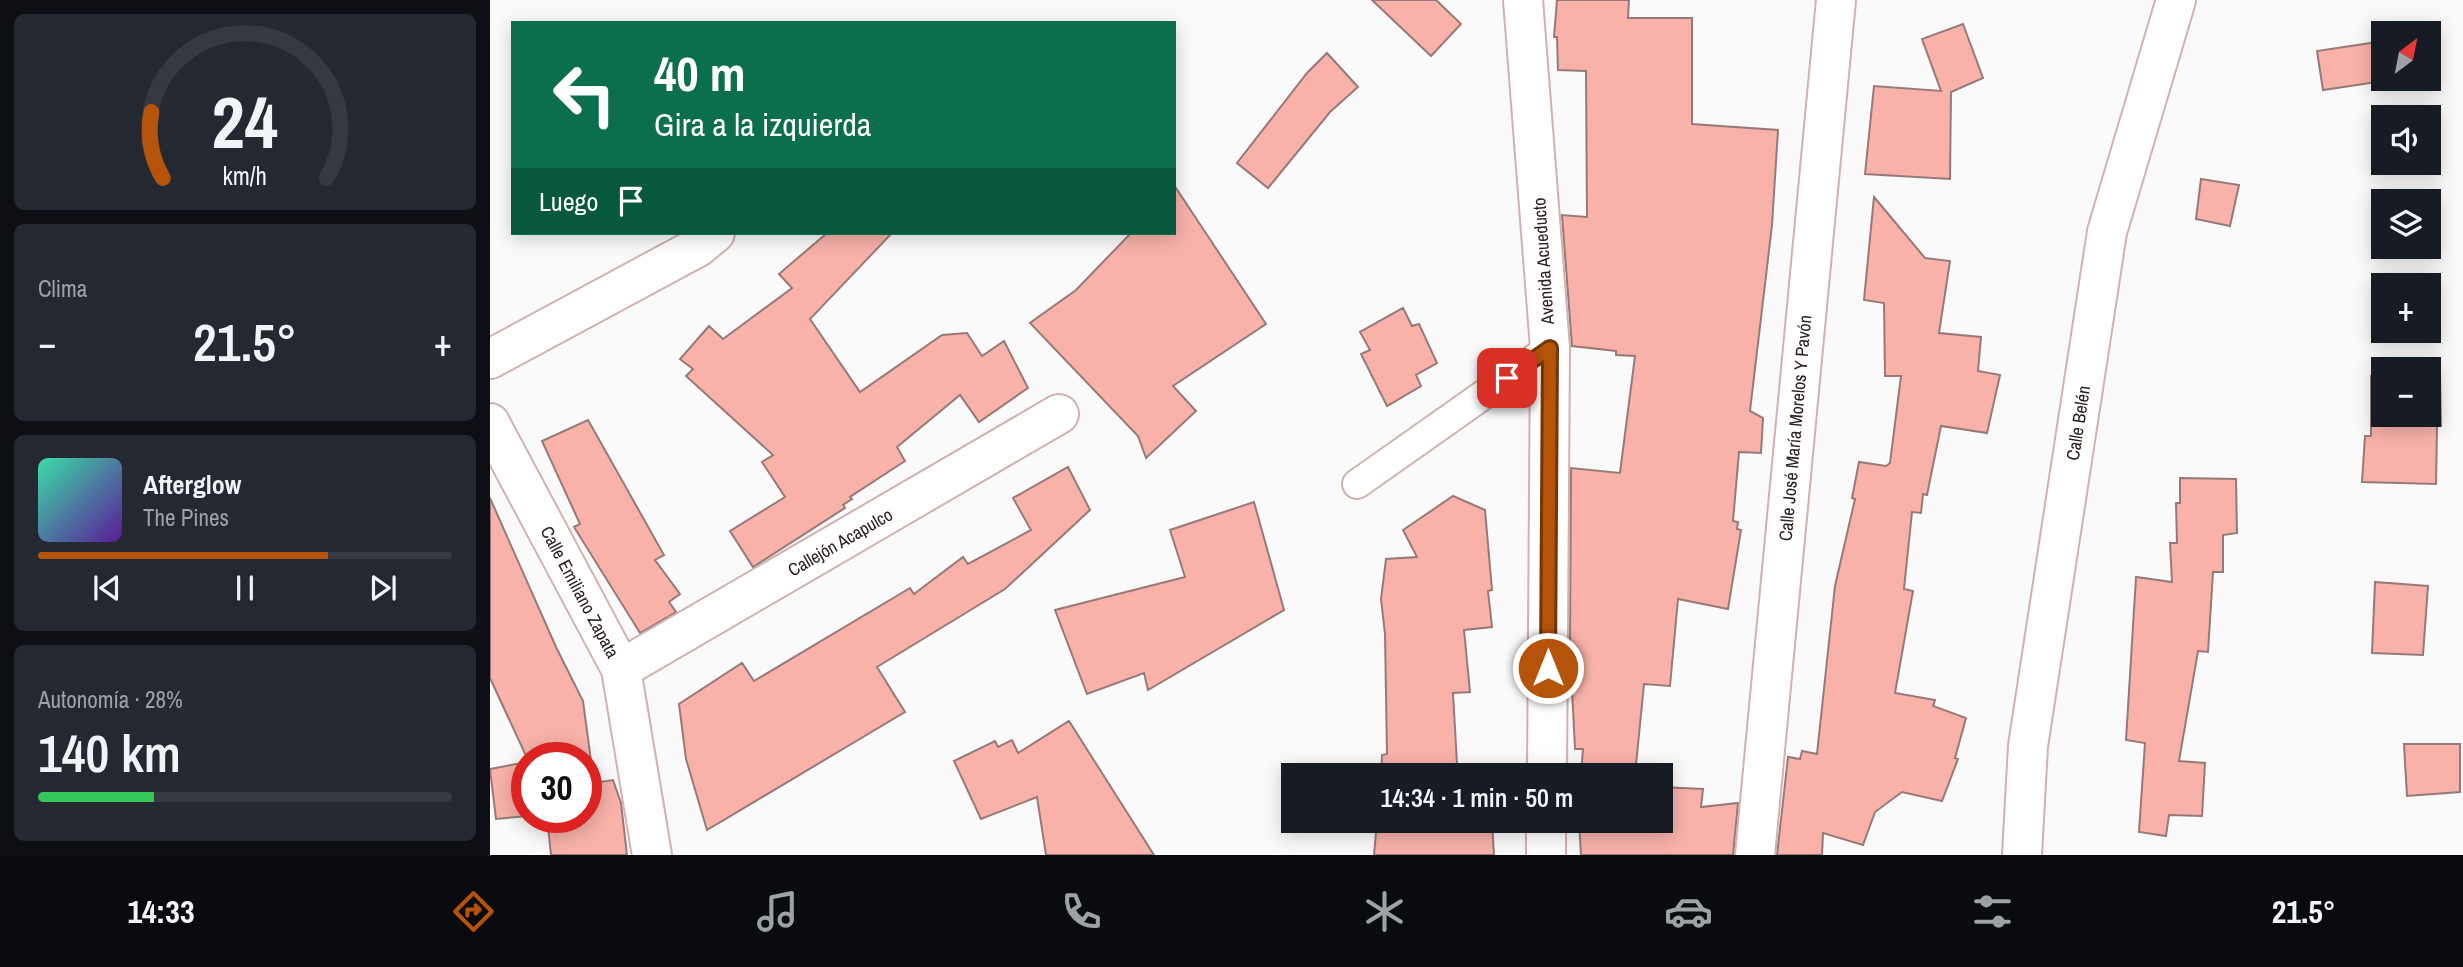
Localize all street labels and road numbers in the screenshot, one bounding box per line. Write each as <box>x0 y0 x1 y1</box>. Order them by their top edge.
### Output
street label: Avenida Acueducto <box>1526 197 1560 326</box>
street label: Calle José María Morelos Y Pavón <box>1773 314 1817 542</box>
street label: Calle Belén <box>2060 384 2096 462</box>
street label: Callejón Acapulco <box>783 502 897 582</box>
street label: Calle Emiliano Zapata <box>535 522 625 662</box>

